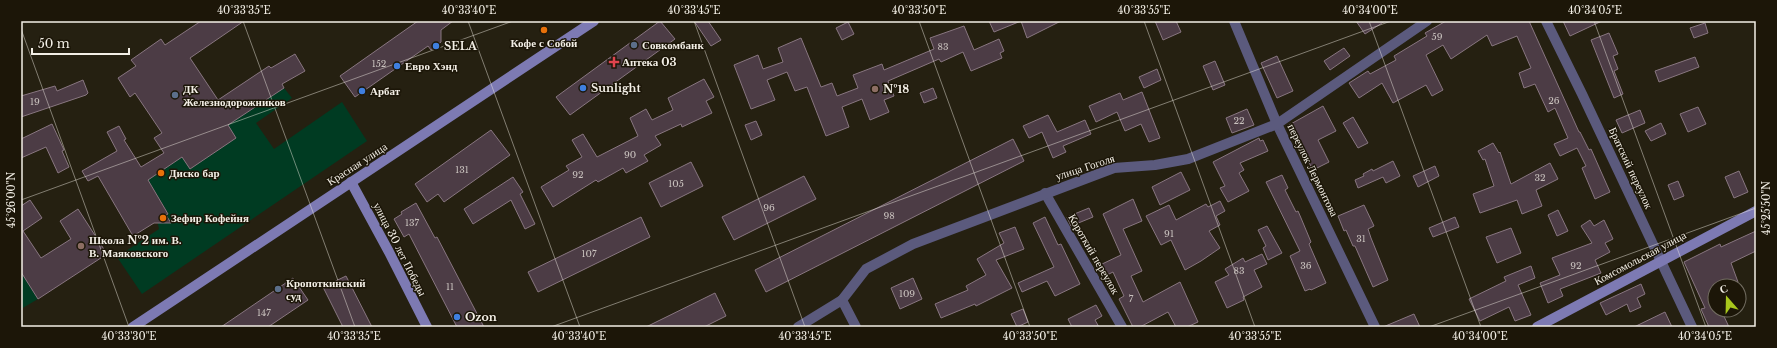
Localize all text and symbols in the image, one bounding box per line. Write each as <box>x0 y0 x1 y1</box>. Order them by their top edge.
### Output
text: 40°33'35"E <box>217 4 271 17</box>
text: 40°33'40"E <box>442 4 496 17</box>
text: 40°33'45"E <box>668 4 721 17</box>
text: 40°33'50"E <box>892 4 946 17</box>
text: 40°33'55"E <box>1118 4 1170 17</box>
text: 40°34'00"E <box>1342 4 1398 17</box>
text: 40°34'05"E <box>1568 4 1622 17</box>
marker: Кофе с Собой <box>539 25 549 35</box>
scale bar <box>32 30 129 56</box>
house number: 59 <box>1432 31 1443 42</box>
text: 50 m <box>38 36 70 51</box>
place label: Кофе с Собой <box>511 36 578 50</box>
place label: Совкомбанк <box>642 38 704 52</box>
place label: SELA <box>444 39 478 53</box>
marker: Совкомбанк <box>629 40 639 50</box>
marker: SELA <box>431 41 441 51</box>
house number: 83 <box>938 41 949 52</box>
place label: Аптека 03 <box>622 55 676 69</box>
marker: Аптека 03 <box>609 57 619 67</box>
house number: 152 <box>372 58 386 69</box>
place label: Евро Хэнд <box>405 59 458 73</box>
marker: Евро Хэнд <box>392 61 402 71</box>
place label: Sunlight <box>591 81 641 95</box>
place label: ДК Железнодорожников <box>183 82 286 109</box>
place label: №18 <box>883 82 909 96</box>
marker: Sunlight <box>578 83 588 93</box>
place label: Арбат <box>370 84 401 98</box>
marker: №18 <box>870 84 880 94</box>
marker: Арбат <box>357 86 367 96</box>
marker: ДК Железнодорожников <box>170 90 180 100</box>
house number: 26 <box>1548 95 1560 106</box>
house number: 19 <box>30 96 40 107</box>
house number: 22 <box>1233 115 1245 126</box>
street label: переулок Лермонтова <box>1284 121 1342 219</box>
street label: Братский переулок <box>1606 125 1656 212</box>
street label: Красная улица <box>324 139 390 189</box>
house number: 90 <box>624 149 636 160</box>
street label: улица Гоголя <box>1054 151 1116 183</box>
house number: 131 <box>455 164 469 175</box>
place label: Диско бар <box>169 166 220 180</box>
marker: Диско бар <box>156 168 166 178</box>
house number: 92 <box>572 169 584 180</box>
text: 45°26'00"N <box>5 172 18 228</box>
house number: 32 <box>1534 172 1546 183</box>
house number: 105 <box>668 178 684 189</box>
text: 45°25'50"N <box>1760 181 1773 235</box>
street label: улица 30 лет Победы <box>370 200 430 299</box>
house number: 96 <box>763 202 775 213</box>
house number: 98 <box>883 210 895 221</box>
place label: Зефир Кофейня <box>171 211 249 225</box>
street label: Короткий переулок <box>1065 211 1123 297</box>
marker: Зефир Кофейня <box>158 213 168 223</box>
house number: 137 <box>405 217 420 228</box>
house number: 91 <box>1164 228 1174 239</box>
street label: Комсомольская улица <box>1592 228 1689 288</box>
place label: Школа №2 им. В. В. Маяковского <box>89 233 182 260</box>
house number: 31 <box>1356 233 1366 244</box>
marker: Школа №2 им. В. В. Маяковского <box>76 241 86 251</box>
house number: 107 <box>582 248 597 259</box>
house number: 36 <box>1300 260 1312 271</box>
house number: 92 <box>1570 260 1582 271</box>
house number: 83 <box>1234 265 1245 276</box>
place label: Кропоткинский суд <box>286 276 366 303</box>
north arrow <box>1707 278 1747 318</box>
house number: 11 <box>446 281 454 292</box>
text: С <box>1717 281 1730 297</box>
marker: Кропоткинский суд <box>273 284 283 294</box>
house number: 109 <box>899 288 915 299</box>
house number: 7 <box>1129 293 1134 304</box>
house number: 147 <box>257 307 271 318</box>
place label: Ozon <box>465 310 497 324</box>
marker: Ozon <box>452 312 462 322</box>
text: 40°33'30"E <box>101 330 157 343</box>
text: 40°33'35"E <box>327 330 381 343</box>
text: 40°33'40"E <box>552 330 606 343</box>
text: 40°33'45"E <box>779 330 832 343</box>
text: 40°33'50"E <box>1003 330 1057 343</box>
text: 40°33'55"E <box>1229 330 1281 343</box>
text: 40°34'00"E <box>1452 330 1508 343</box>
text: 40°34'05"E <box>1678 330 1732 343</box>

